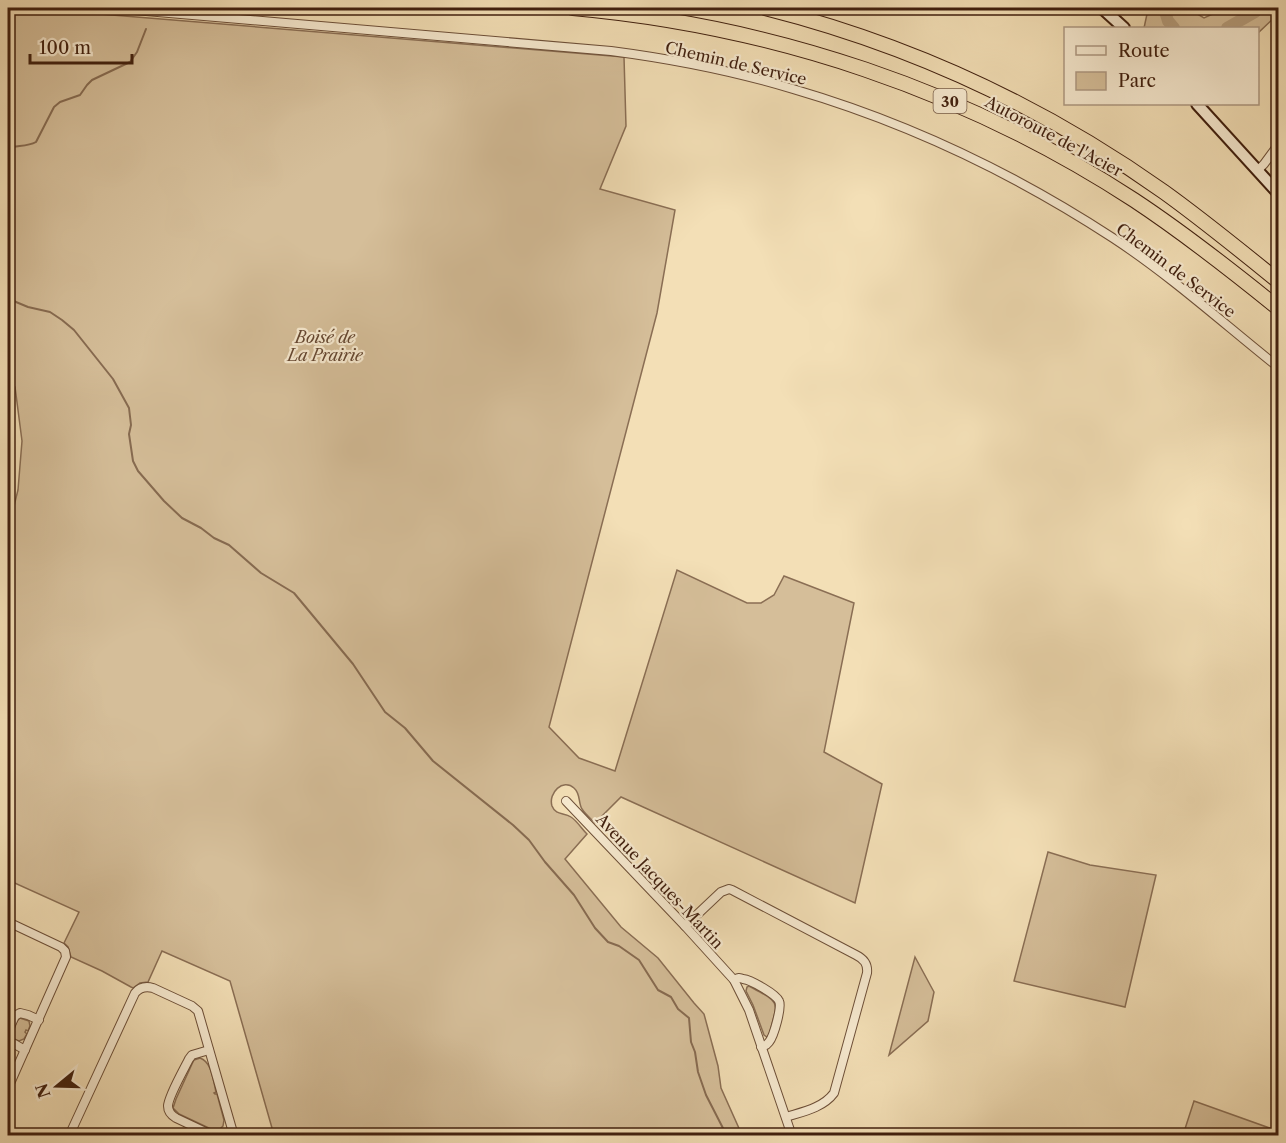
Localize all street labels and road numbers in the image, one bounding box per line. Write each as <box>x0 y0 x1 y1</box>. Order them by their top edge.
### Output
street label: Chemin de Service <box>663 37 809 89</box>
road number: 30 <box>934 89 966 113</box>
street label: Autoroute de l'Acier <box>981 91 1126 181</box>
street label: Chemin de Service <box>1112 219 1240 321</box>
street label: Avenue Jacques-Martin <box>591 808 728 953</box>

